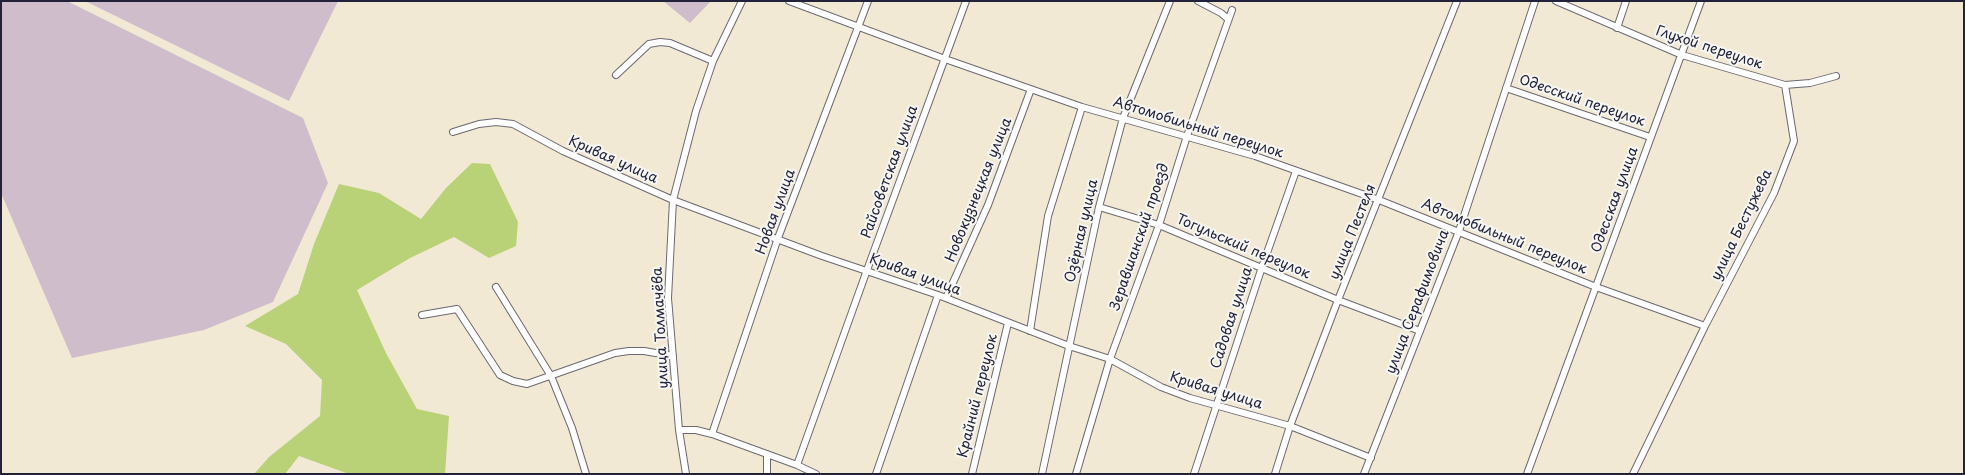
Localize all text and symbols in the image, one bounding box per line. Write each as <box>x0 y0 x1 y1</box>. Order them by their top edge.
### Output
street label: Глухой переулок <box>1653 23 1765 73</box>
street label: Одесский переулок <box>1517 72 1647 130</box>
street label: Автомобильный переулок <box>1111 94 1285 162</box>
street label: Райсоветская улица <box>858 103 922 241</box>
street label: Новокузнецкая улица <box>942 115 1016 265</box>
street label: Кривая улица <box>566 133 660 187</box>
street label: Одесская улица <box>1588 145 1642 255</box>
street label: Зеравшанский проезд <box>1107 161 1173 313</box>
street label: Новая улица <box>753 167 799 257</box>
street label: улица Бестужева <box>1708 167 1776 283</box>
street label: Озёрная улица <box>1062 178 1102 284</box>
street label: улица Пестеля <box>1326 182 1380 282</box>
street label: Автомобильный переулок <box>1419 196 1589 278</box>
street label: Тогульский переулок <box>1173 211 1313 283</box>
street label: улица Серафимовича <box>1383 228 1453 376</box>
street label: Кривая улица <box>867 251 963 299</box>
street label: Садовая улица <box>1208 265 1256 371</box>
street label: улица Толмачёва <box>649 267 673 389</box>
street label: Крайний переулок <box>955 333 1001 459</box>
street label: Кривая улица <box>1168 369 1264 413</box>

